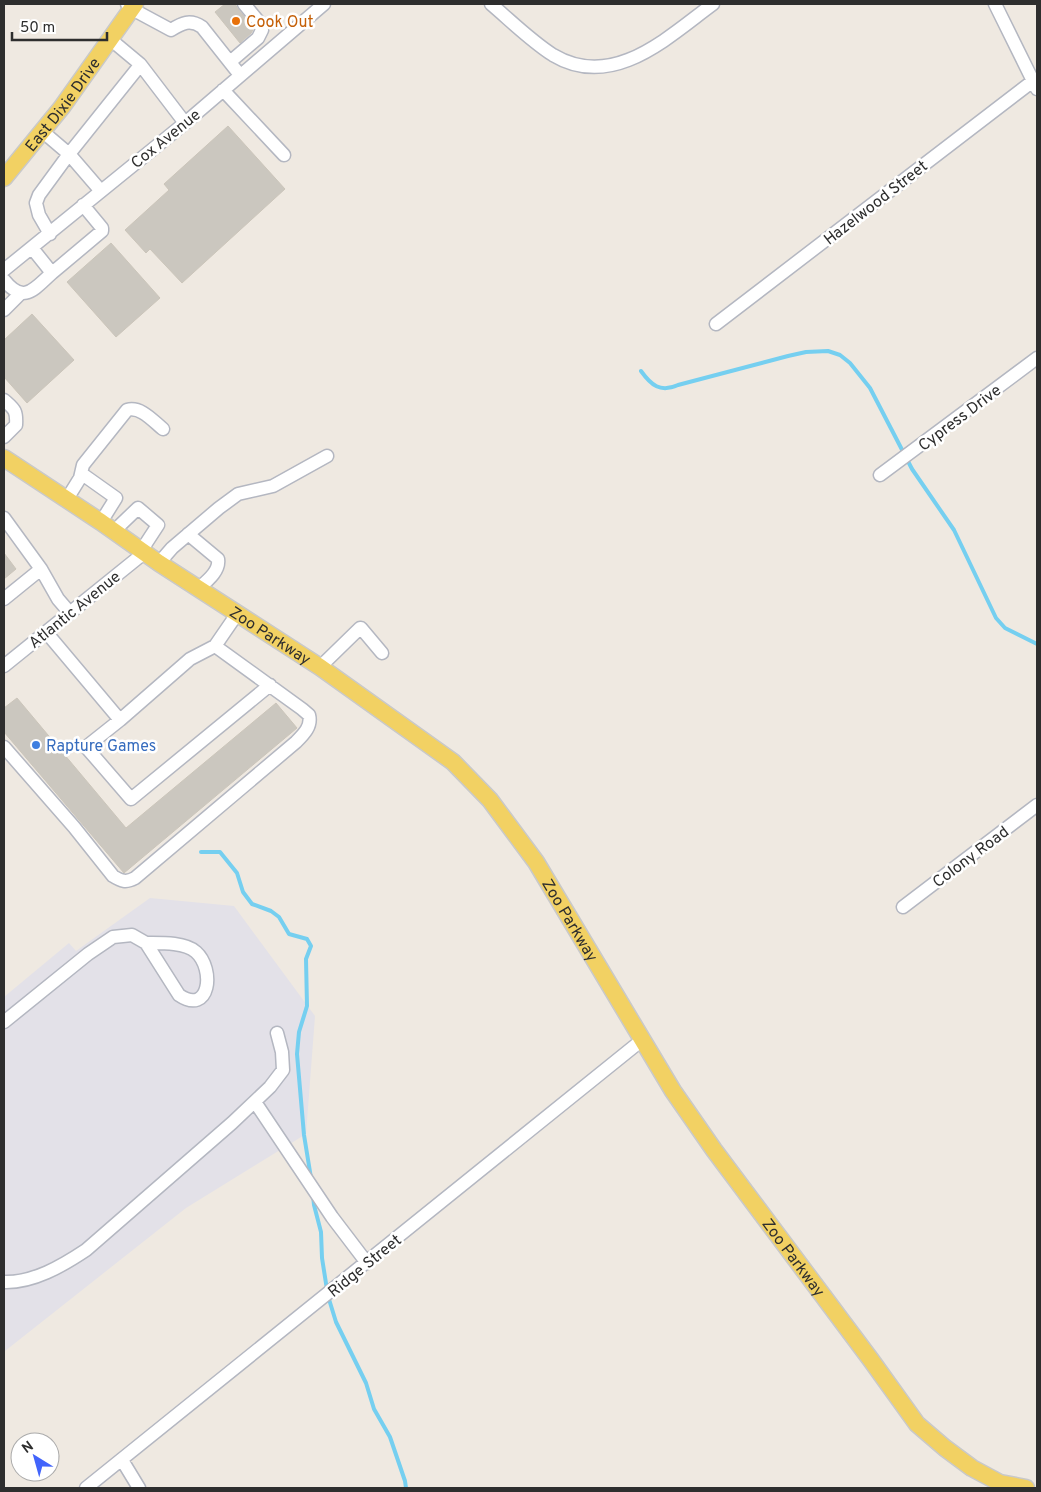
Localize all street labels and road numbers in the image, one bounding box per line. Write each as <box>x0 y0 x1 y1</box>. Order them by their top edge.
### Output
street label: East Dixie Drive <box>22 54 106 156</box>
street label: Cox Avenue <box>127 105 205 174</box>
street label: Hazelwood Street <box>820 157 932 250</box>
street label: Cypress Drive <box>915 381 1006 456</box>
street label: Atlantic Avenue <box>25 567 125 654</box>
street label: Zoo Parkway <box>225 603 314 670</box>
street label: Colony Road <box>929 822 1013 893</box>
street label: Zoo Parkway <box>536 876 601 966</box>
street label: Zoo Parkway <box>757 1215 828 1301</box>
street label: Ridge Street <box>324 1231 406 1302</box>

